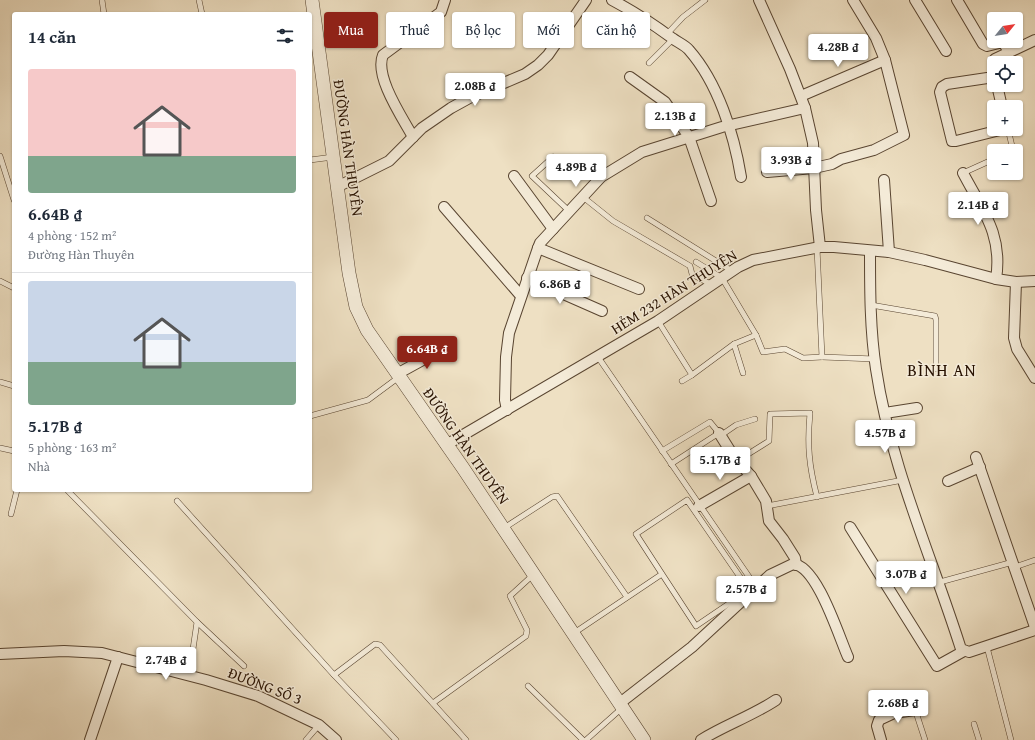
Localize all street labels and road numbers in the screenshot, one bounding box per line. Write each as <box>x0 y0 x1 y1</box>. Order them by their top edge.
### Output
street label: ĐƯỜNG HÀN THUYÊN <box>329 78 368 218</box>
street label: HẺM 232 HÀN THUYÊN <box>607 244 741 339</box>
street label: ĐƯỜNG HÀN THUYÊN <box>418 383 515 508</box>
street label: ĐƯỜNG SỐ 3 <box>225 662 305 709</box>

